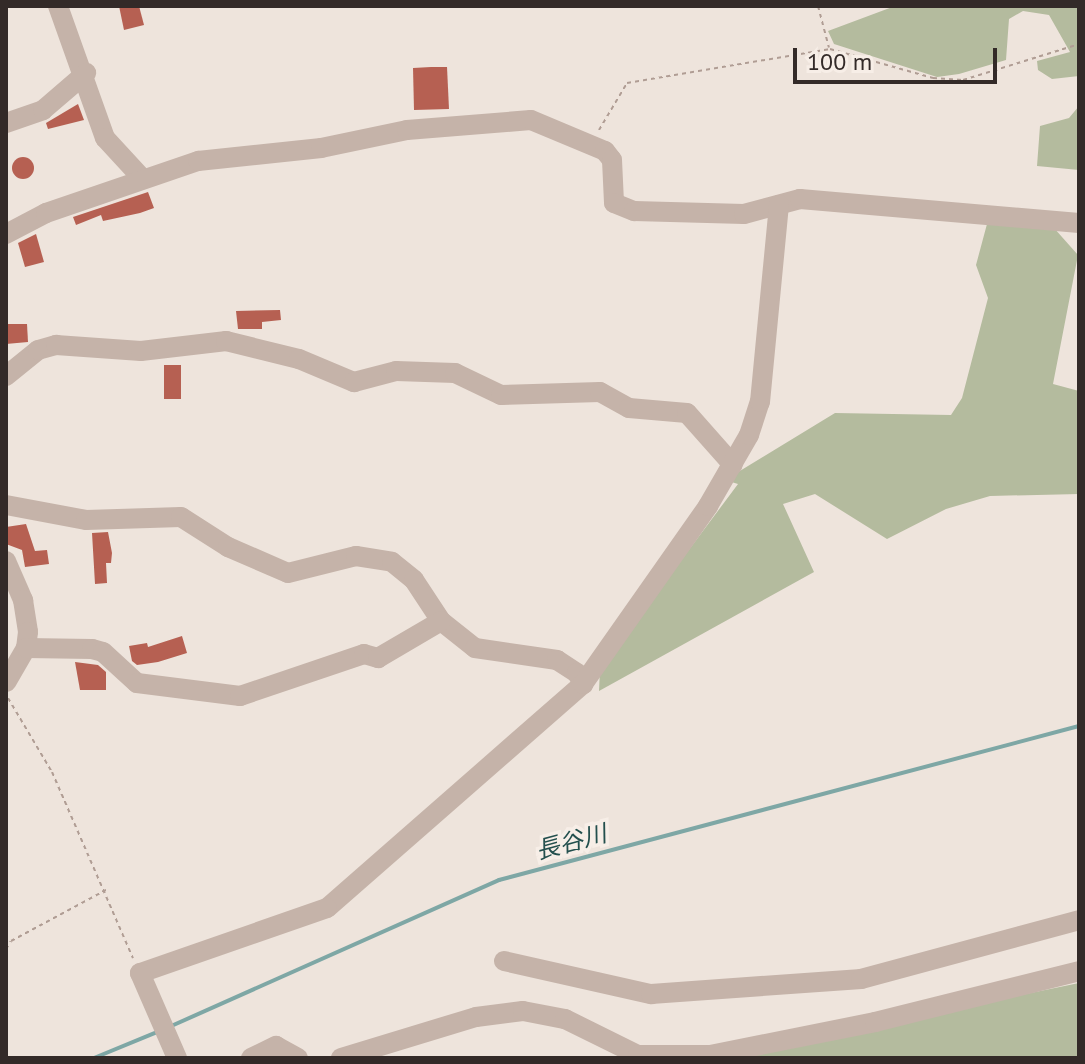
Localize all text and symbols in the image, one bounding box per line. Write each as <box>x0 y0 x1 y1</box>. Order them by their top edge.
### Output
scale bar <box>797 32 1001 82</box>
text: 100 m <box>807 46 872 77</box>
water label: 長谷川 <box>532 819 610 865</box>

